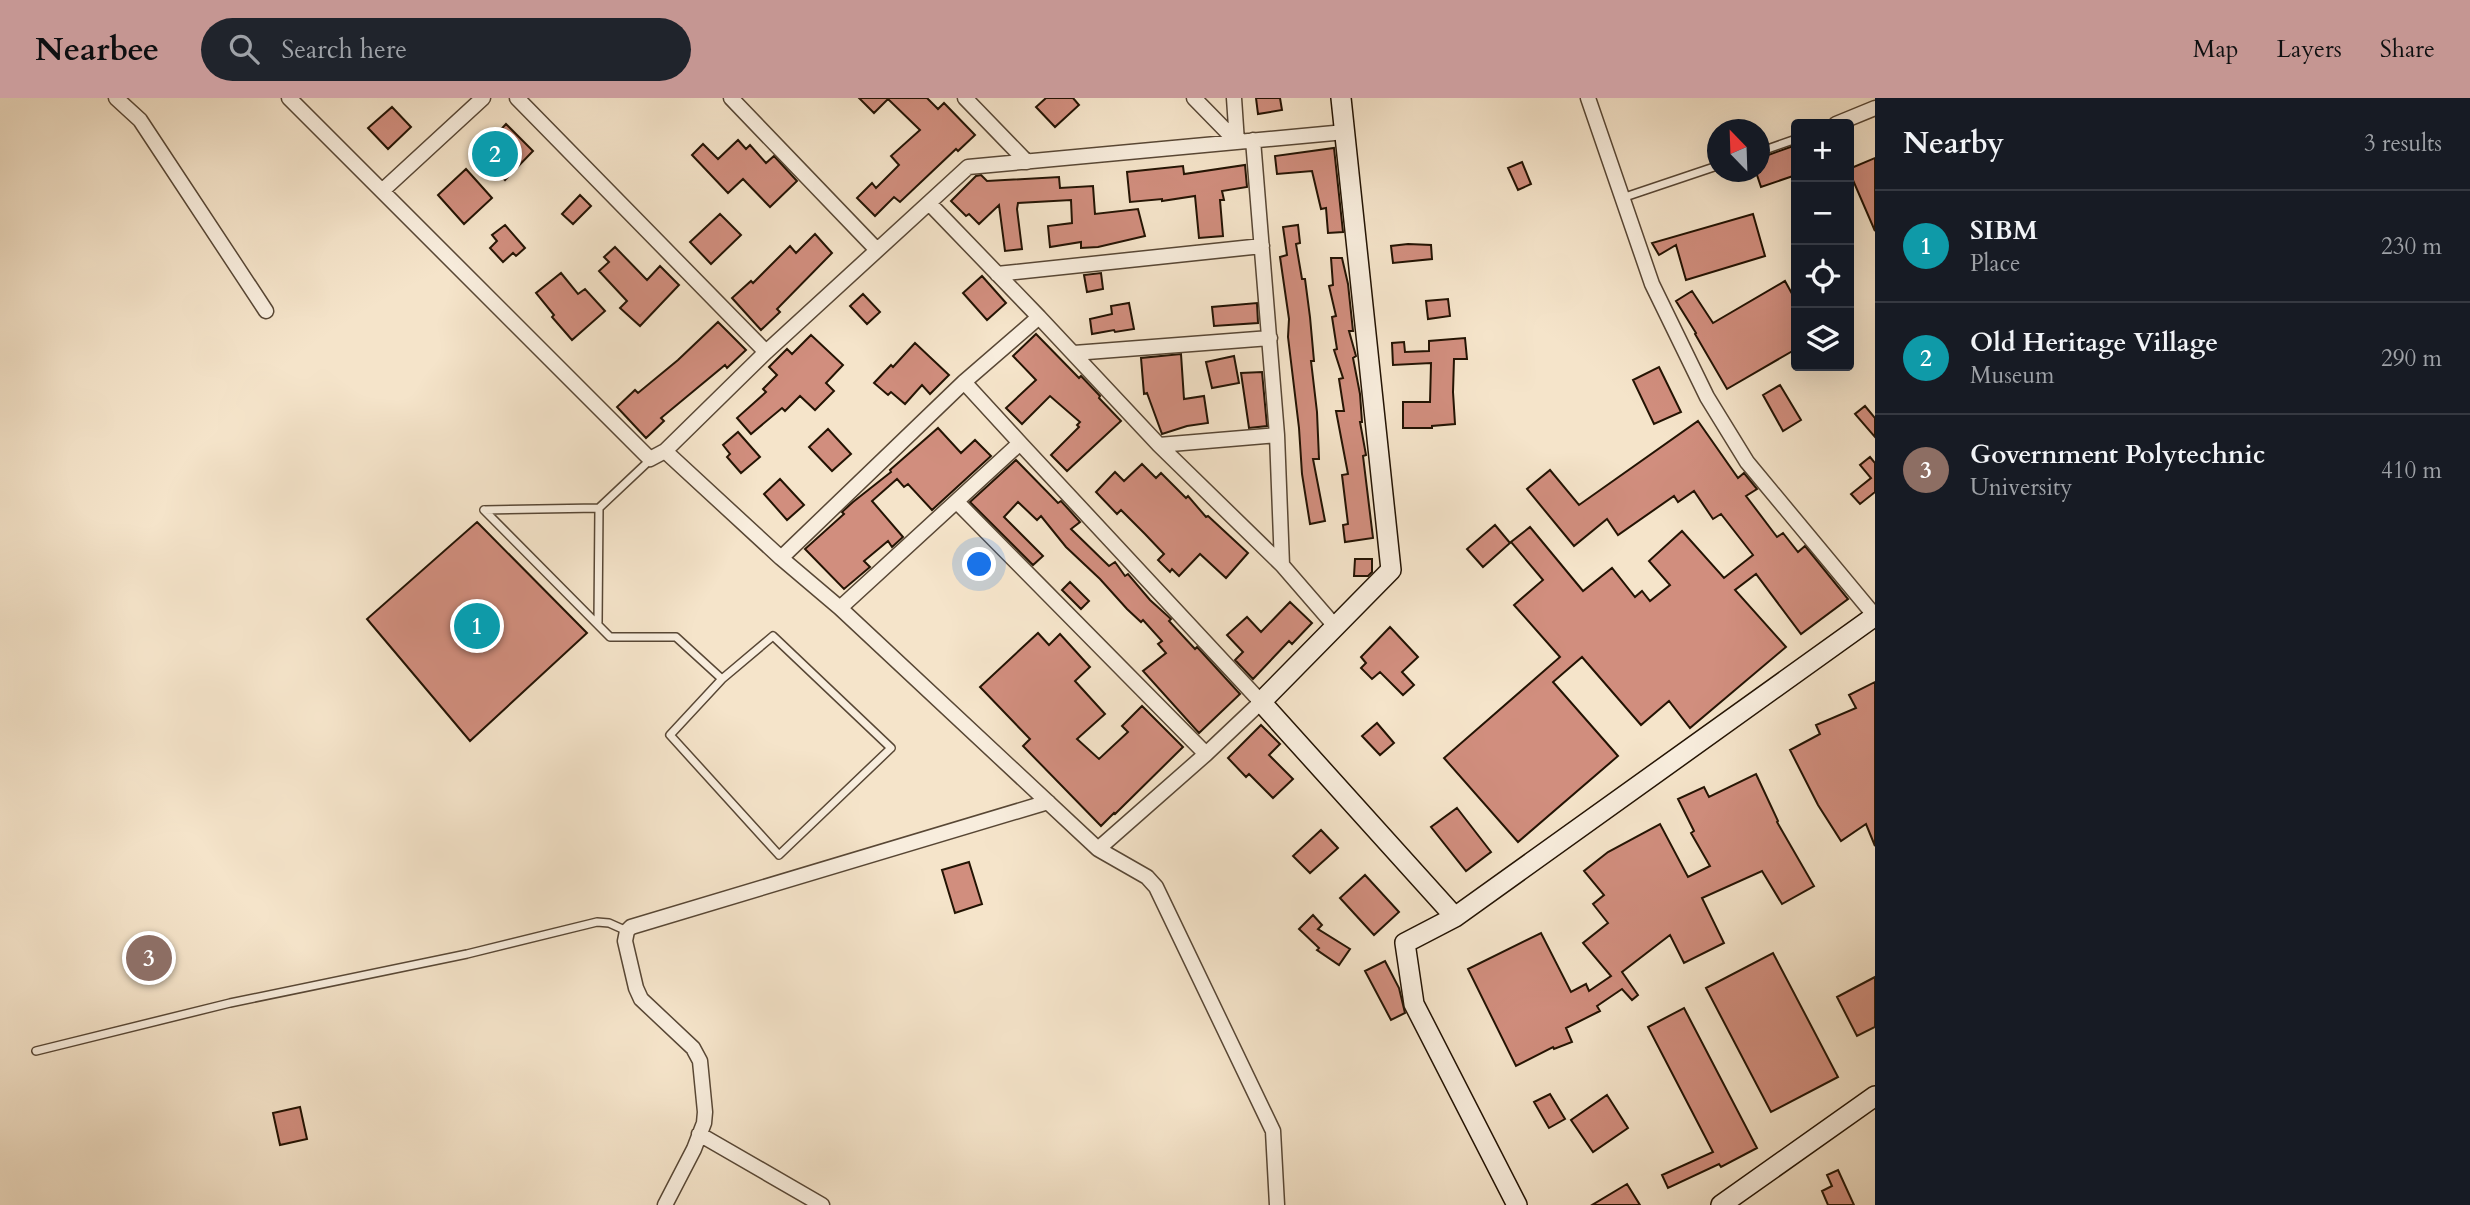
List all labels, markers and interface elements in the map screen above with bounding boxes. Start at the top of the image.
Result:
search box [201,18,691,81]
text: Nearbee [35,27,159,72]
icon: search [225,30,263,68]
text: Search here [281,32,407,67]
text: Map [2193,33,2239,66]
text: Layers [2277,33,2342,66]
text: Share [2380,33,2435,66]
north arrow [1707,119,1770,182]
map controls [1791,119,1854,371]
button: + [1791,119,1854,182]
text: Nearby [1903,123,2004,164]
pin: 2 [472,128,518,180]
text: 3 results [2364,128,2442,159]
button: − [1791,182,1854,245]
text: SIBM [1970,213,2038,248]
text: 1 [1920,231,1932,262]
text: 230 m [2381,231,2442,262]
button: locate [1791,245,1854,308]
text: Place [1970,248,2020,279]
button: layers [1791,308,1854,371]
text: Old Heritage Village [1970,325,2218,360]
text: 2 [1920,343,1932,374]
text: 290 m [2381,343,2442,374]
text: Museum [1970,360,2055,391]
text: Government Polytechnic [1970,437,2265,472]
text: 3 [1920,455,1932,486]
text: 410 m [2381,455,2442,486]
text: University [1970,472,2072,503]
your location [962,547,996,581]
pin: 1 [454,600,500,652]
pin: 3 [126,932,172,984]

